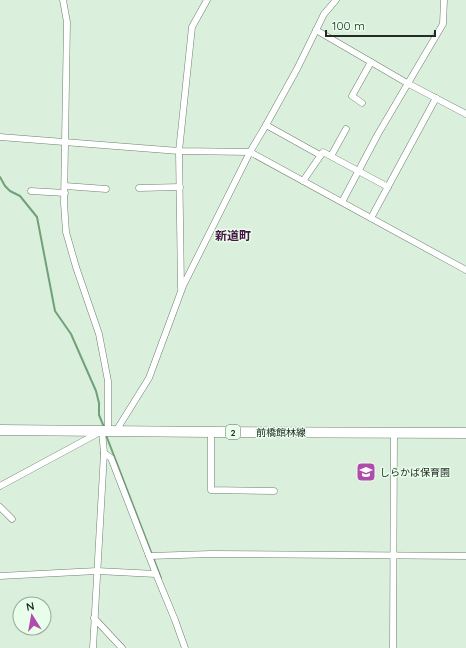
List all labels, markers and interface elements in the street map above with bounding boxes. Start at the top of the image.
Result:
scale bar [326,12,435,38]
text: 100 m [332,18,365,33]
district label: 新道町 [215,228,251,243]
road number: 2 [226,425,240,439]
street label: 前橋館林線 [256,426,306,439]
school or university icon: しらかば保育園 [355,461,377,483]
place label: しらかば保育園 [380,466,450,479]
north arrow [12,596,52,636]
text: N [25,599,35,614]

